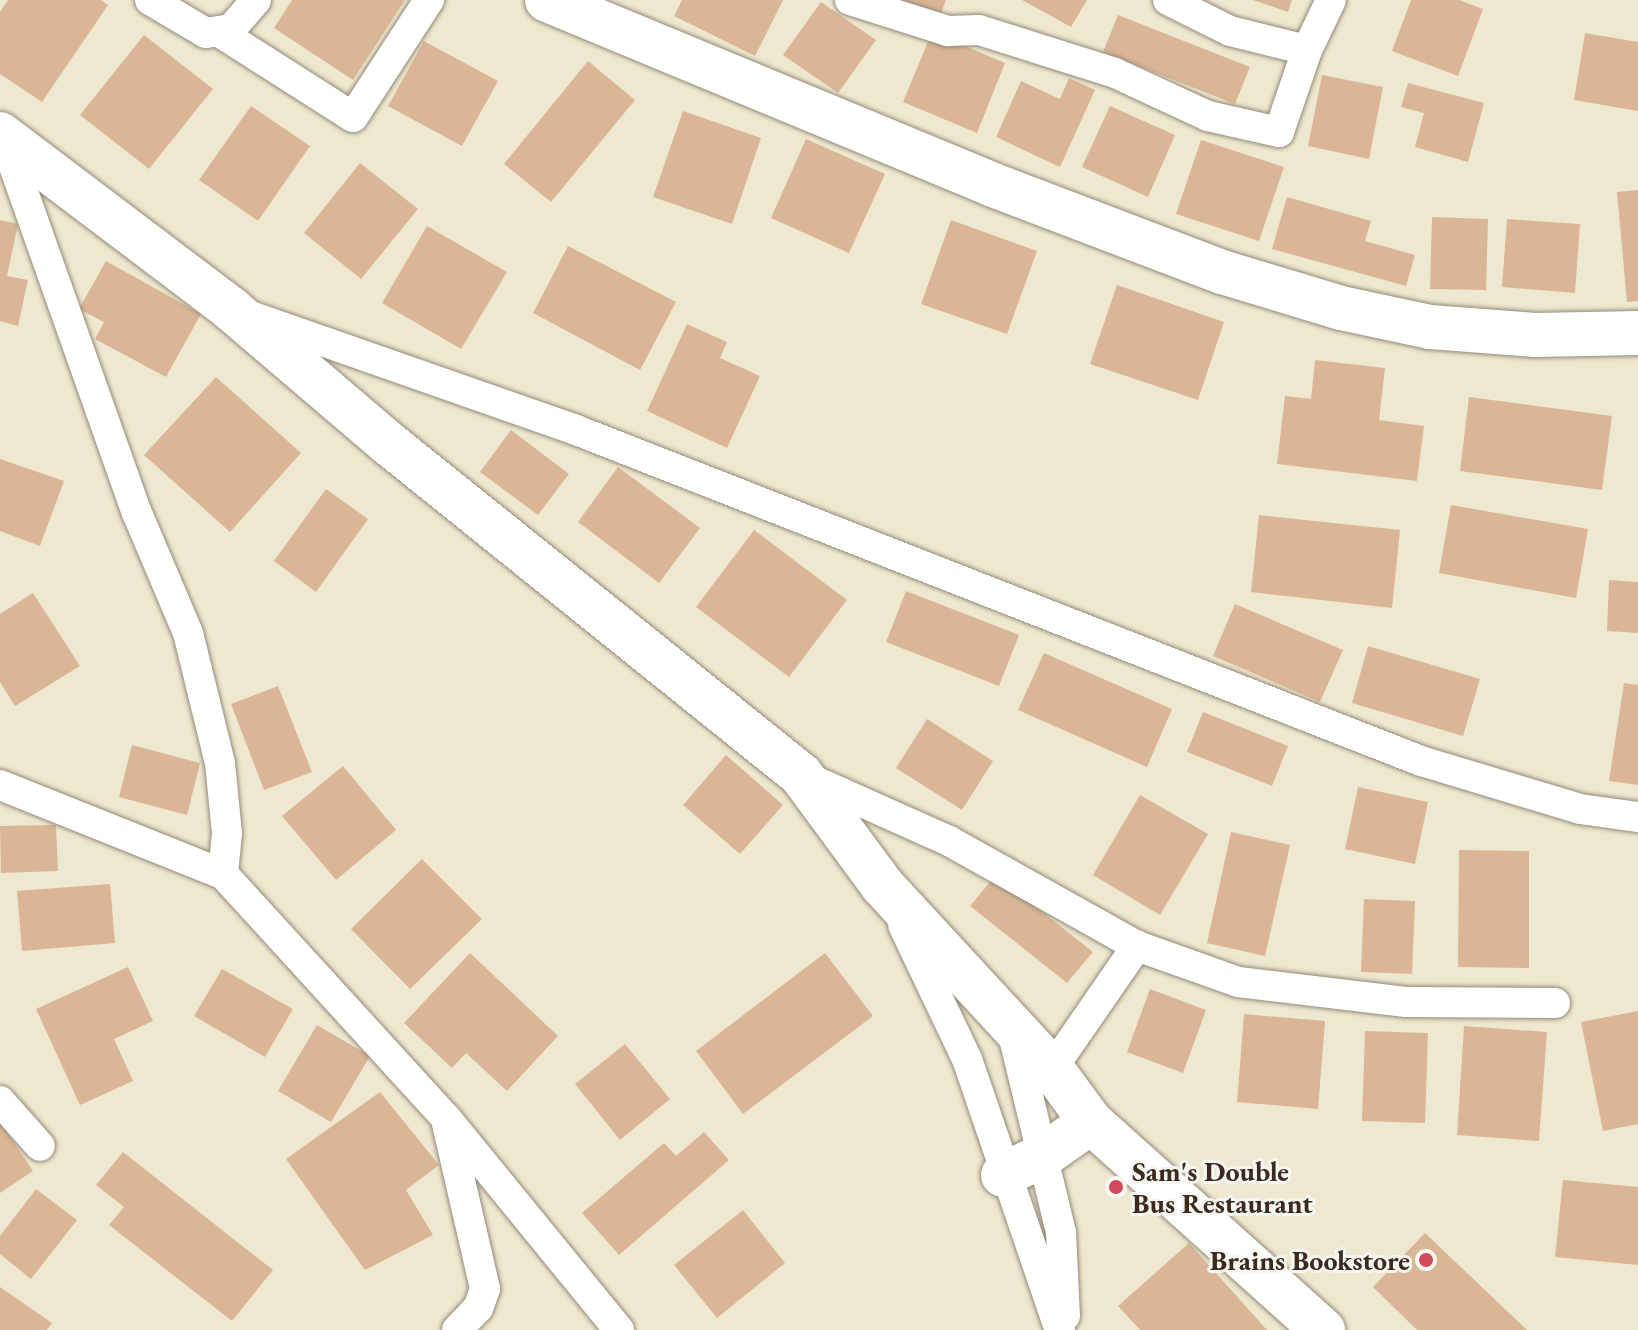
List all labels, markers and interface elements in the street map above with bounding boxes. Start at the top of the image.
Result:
place label: Sam's Double Bus Restaurant [1132,1154,1313,1220]
marker: Sam's Double Bus Restaurant [1107,1178,1125,1196]
place label: Brains Bookstore [1210,1243,1410,1277]
marker: Brains Bookstore [1417,1251,1435,1269]

